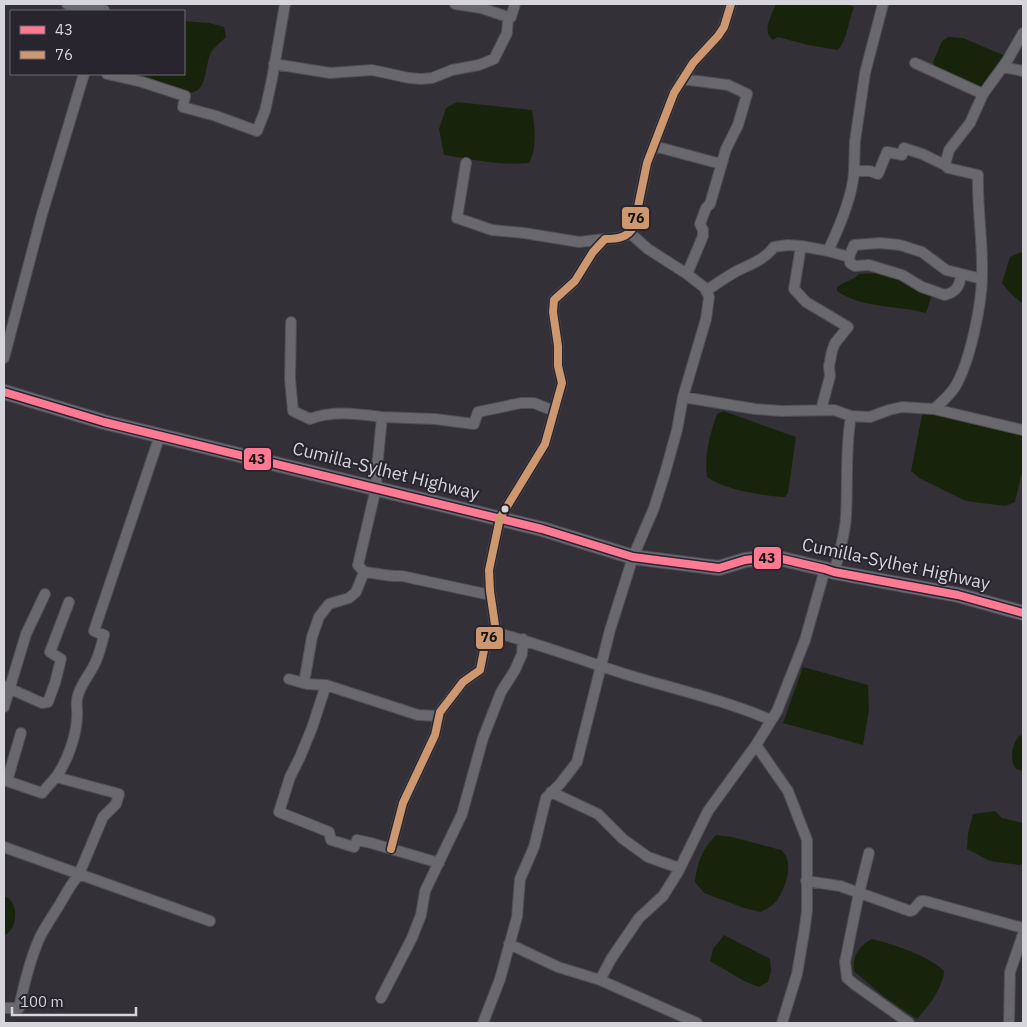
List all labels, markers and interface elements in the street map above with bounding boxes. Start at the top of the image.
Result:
legend [10,10,185,75]
text: 43 [55,20,73,39]
text: 76 [55,45,73,64]
line badge: 76 [621,206,650,230]
text: 76 [628,209,644,227]
street label: Cumilla-Sylhet Highway [290,436,482,505]
line badge: 43 [243,447,272,471]
text: 43 [249,450,265,468]
unlabelled marker [500,504,510,514]
street label: Cumilla-Sylhet Highway [800,532,992,595]
line badge: 43 [753,546,782,570]
text: 43 [759,549,775,567]
line badge: 76 [475,626,504,650]
text: 76 [481,628,497,646]
scale bar [12,984,136,1016]
text: 100 m [20,992,64,1011]

